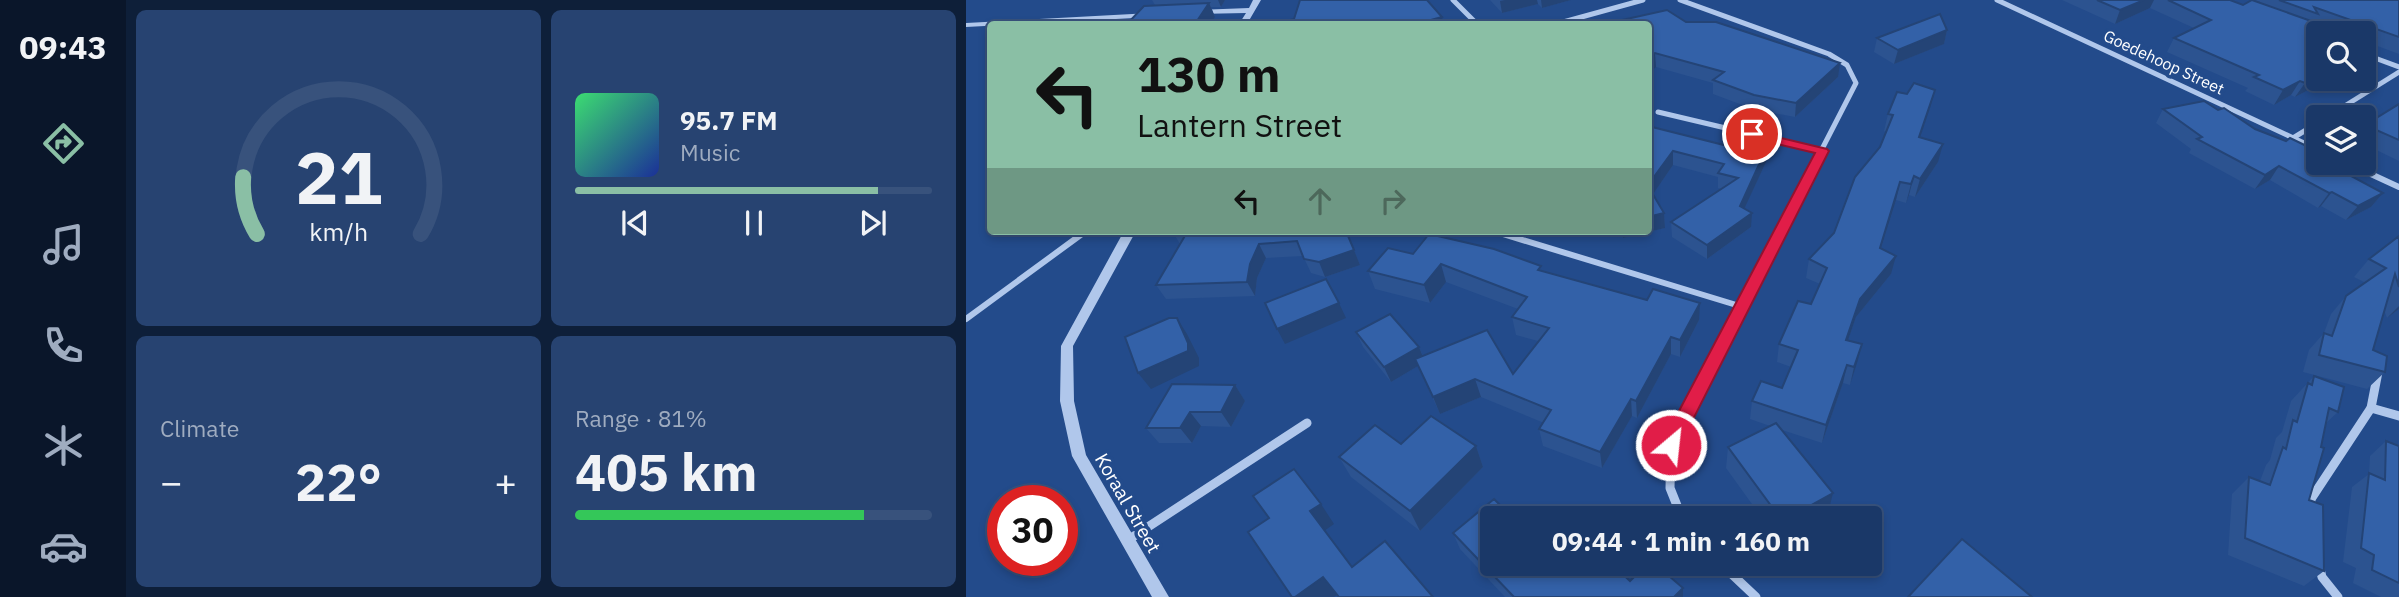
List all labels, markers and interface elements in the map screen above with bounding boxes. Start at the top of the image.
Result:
map controls [2306,21,2376,175]
button: search [2306,21,2376,91]
street label: Goedehoop Street [2100,25,2228,99]
text: 09:43 [19,26,107,68]
text: 130 m [1137,42,1281,105]
icon: left [1022,49,1113,140]
text: 95.7 FM [680,103,778,137]
text: Lantern Street [1137,104,1342,146]
pin [1722,104,1782,164]
button: layers [2306,105,2376,175]
icon: arrive [1733,115,1771,153]
icon: directions [39,119,88,168]
text: 21 [295,129,382,224]
text: Music [680,137,740,167]
icon: left [1228,182,1266,220]
icon: ahead [1301,182,1339,220]
icon: right [1374,182,1412,220]
icon: previous [616,204,654,242]
icon: pause [735,204,773,242]
icon: next [854,204,892,242]
text: km/h [309,215,368,248]
icon: music [39,220,88,269]
icon: phone [39,321,88,370]
text: Range · 81% [575,403,707,433]
position arrow [1634,408,1708,482]
text: Climate [160,413,239,443]
icon: climate [39,421,88,470]
text: 405 km [575,438,757,505]
text: 22° [295,448,382,515]
street label: Koraal Street [1090,449,1166,557]
text: − [160,457,183,506]
text: + [494,457,517,506]
speed limit sign: 30 [987,485,1078,576]
icon: car [39,522,88,571]
text: 09:44 · 1 min · 160 m [1552,524,1810,558]

